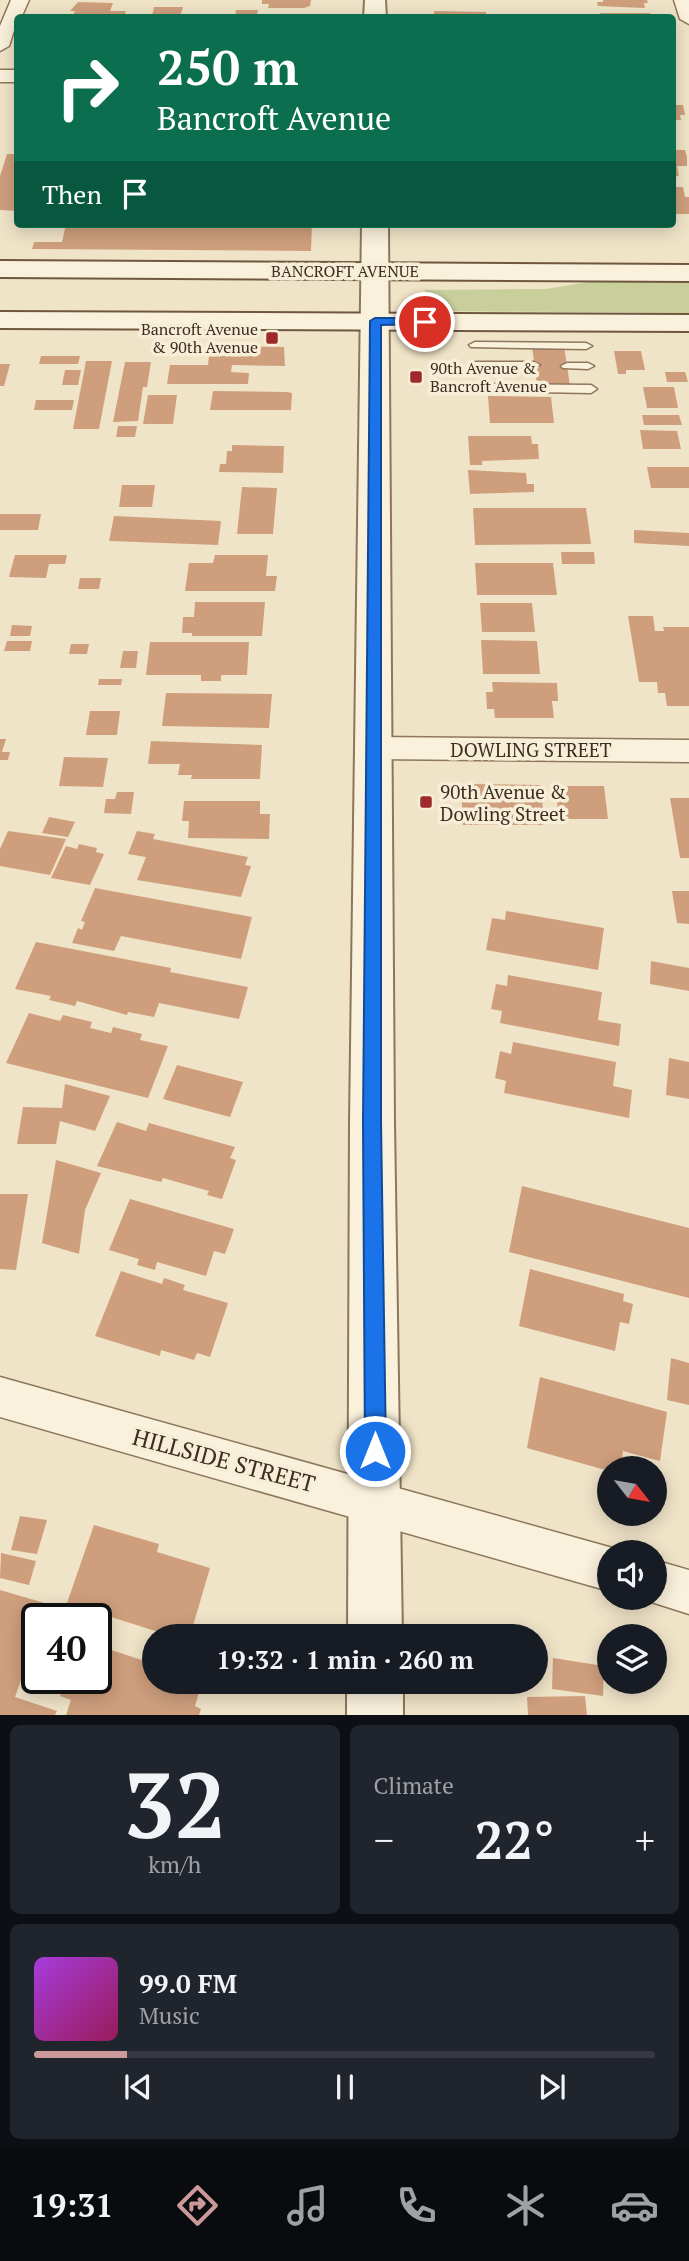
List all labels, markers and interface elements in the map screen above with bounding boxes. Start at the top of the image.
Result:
text: 250 m [157,34,299,99]
icon: right [42,42,133,133]
text: Bancroft Avenue [157,97,391,139]
icon: arrive [116,175,154,213]
text: Then [42,177,102,211]
street label: BANCROFT AVENUE [271,260,419,282]
pin [395,292,455,352]
icon: arrive [406,303,444,341]
place label: Bancroft Avenue & 90th Avenue [141,318,258,358]
marker: Bancroft Avenue & 90th Avenue [264,330,280,346]
place label: 90th Avenue & Bancroft Avenue [430,357,547,397]
marker: 90th Avenue & Bancroft Avenue [408,369,424,385]
street label: DOWLING STREET [450,737,612,762]
place label: 90th Avenue & Dowling Street [440,779,566,826]
marker: 90th Avenue & Dowling Street [418,794,434,810]
position arrow [338,1414,412,1488]
street label: HILLSIDE STREET [129,1421,319,1499]
north arrow [597,1456,667,1526]
map controls [597,1456,667,1694]
button: sound [597,1540,667,1610]
speed limit sign: 40 [21,1603,112,1694]
button: layers [597,1624,667,1694]
text: 19:32 · 1 min · 260 m [216,1642,474,1676]
text: 32 [123,1743,226,1864]
text: Climate [374,1770,454,1801]
text: 22° [474,1805,554,1874]
text: − [374,1815,394,1865]
text: + [635,1815,655,1865]
text: km/h [148,1849,201,1880]
text: 99.0 FM [139,1966,237,2000]
text: Music [139,2000,200,2031]
icon: previous [119,2068,157,2106]
icon: pause [326,2068,364,2106]
icon: next [533,2068,571,2106]
icon: directions [173,2181,222,2230]
icon: music [283,2181,332,2230]
icon: phone [392,2181,441,2230]
icon: climate [501,2181,550,2230]
icon: car [610,2181,659,2230]
text: 19:31 [30,2184,113,2226]

